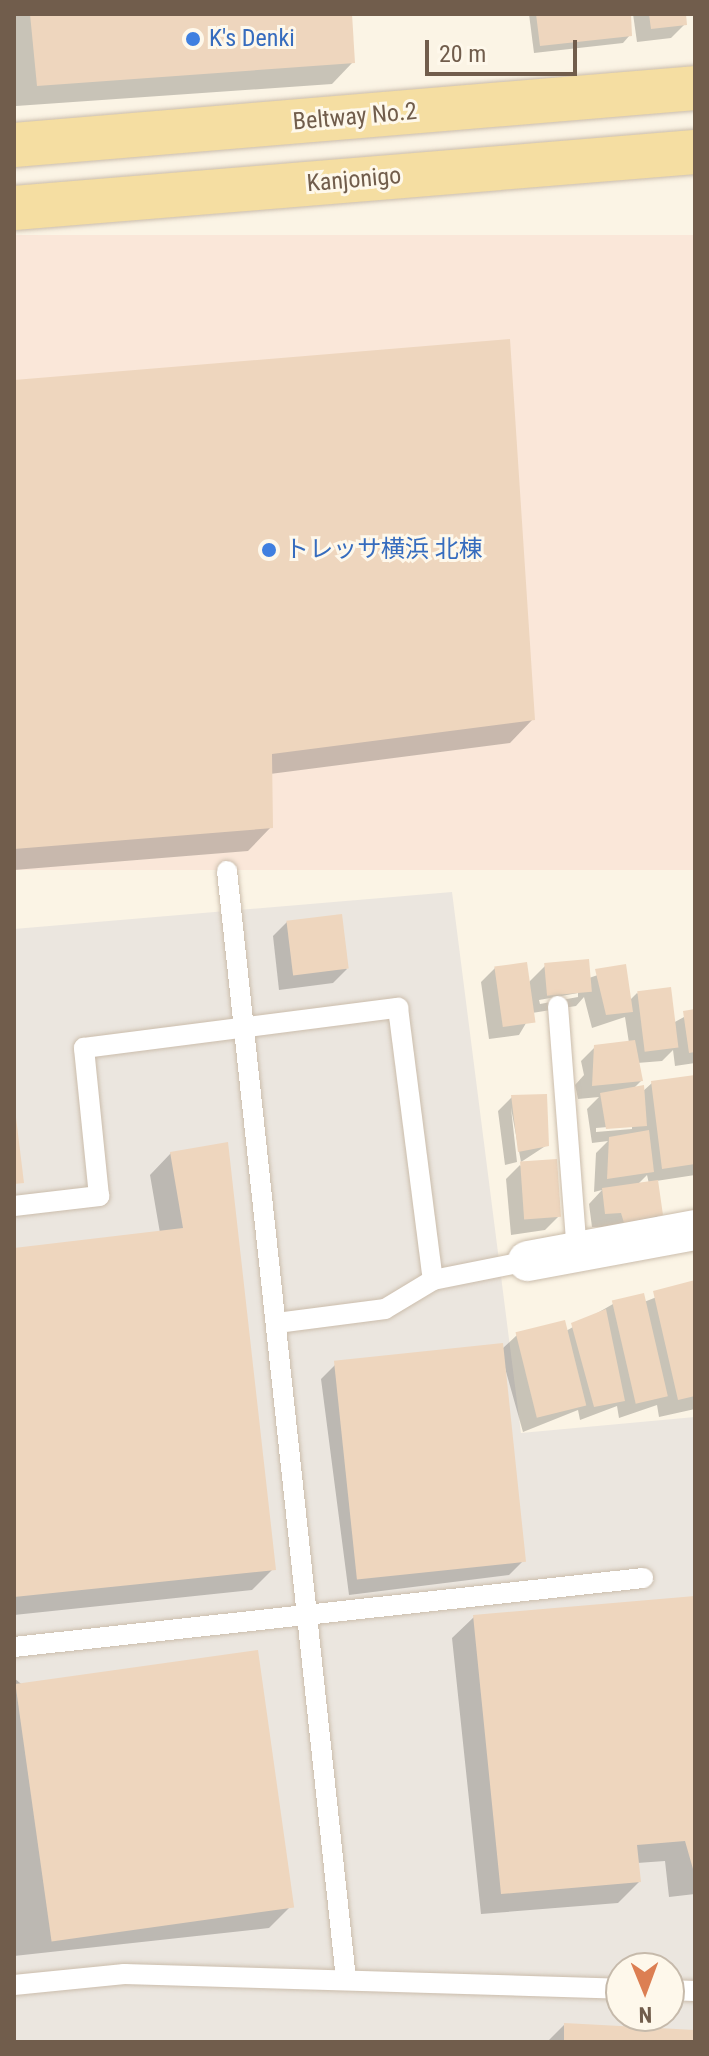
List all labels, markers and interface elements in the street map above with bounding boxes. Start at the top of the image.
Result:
scale bar [429,24,581,74]
place label: K's Denki [209,25,295,53]
marker: K's Denki [184,30,202,48]
text: 20 m [439,40,486,68]
street label: Beltway No.2 [292,97,418,137]
street label: Kanjonigo [306,162,402,198]
place label: トレッサ横浜 北棟 [285,536,483,564]
marker: トレッサ横浜 北棟 [260,541,278,559]
north arrow [605,1952,685,2032]
text: N [638,2002,652,2027]

